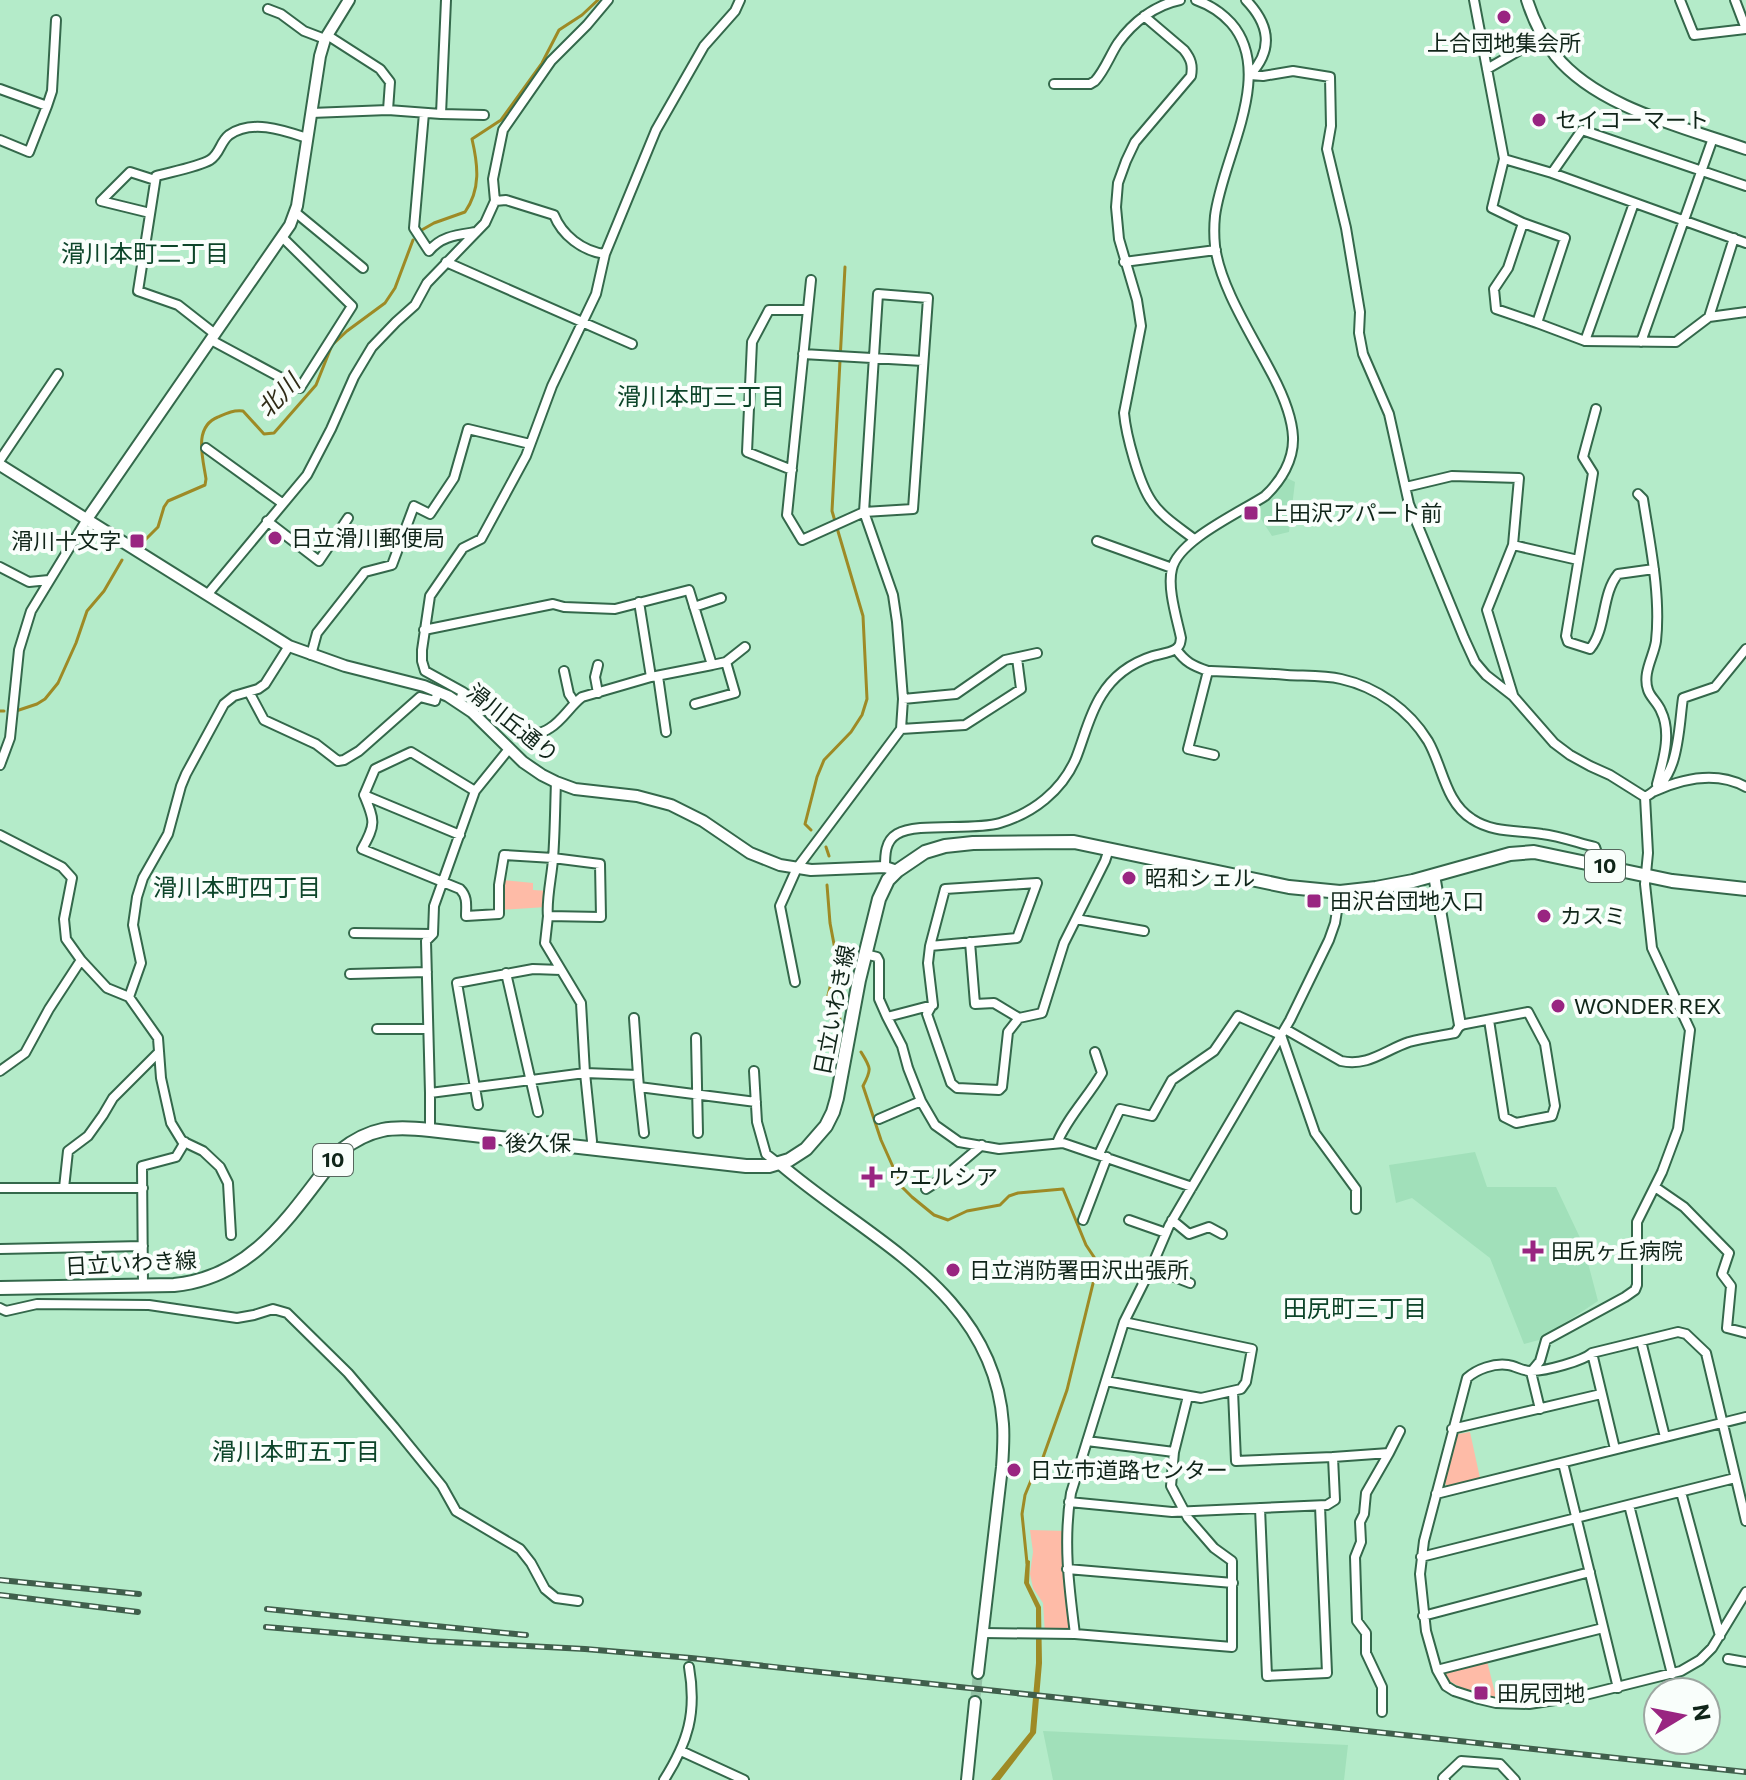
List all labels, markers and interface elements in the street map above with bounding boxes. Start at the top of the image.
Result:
marker: 上合団地集会所 [1495,8,1513,26]
place label: 上合団地集会所 [1427,29,1581,56]
place label: セイコーマート [1555,106,1709,133]
marker: セイコーマート [1530,111,1548,129]
district label: 滑川本町二丁目 [61,238,229,267]
water label: 北川 [251,365,307,422]
district label: 滑川本町三丁目 [617,381,785,410]
place label: 上田沢アパート前 [1267,499,1443,526]
marker: 上田沢アパート前 [1242,504,1260,522]
place label: 日立滑川郵便局 [291,524,445,551]
place label: 滑川十文字 [11,527,121,554]
marker: 日立滑川郵便局 [266,529,284,547]
marker: 滑川十文字 [128,532,146,550]
street label: 滑川丘通り [462,678,565,768]
road number: 10 [1585,850,1625,882]
place label: 昭和シェル [1145,864,1255,891]
marker: 昭和シェル [1120,869,1138,887]
district label: 滑川本町四丁目 [153,872,321,901]
place label: 田沢台団地入口 [1330,887,1484,914]
marker: 田沢台団地入口 [1305,892,1323,910]
place label: カスミ [1560,902,1626,929]
marker: カスミ [1535,907,1553,925]
street label: 日立いわき線 [808,943,859,1077]
place label: WONDER REX [1574,992,1722,1019]
marker: WONDER REX [1549,997,1567,1015]
place label: 後久保 [505,1129,571,1156]
marker: 後久保 [480,1134,498,1152]
road number: 10 [313,1144,353,1176]
place label: ウエルシア [888,1163,998,1190]
marker: ウエルシア [863,1168,881,1186]
place label: 田尻ヶ丘病院 [1551,1237,1683,1264]
marker: 田尻ヶ丘病院 [1522,1240,1544,1262]
street label: 日立いわき線 [64,1246,198,1279]
place label: 日立消防署田沢出張所 [969,1256,1189,1283]
marker: 日立消防署田沢出張所 [944,1261,962,1279]
district label: 田尻町三丁目 [1283,1293,1427,1322]
district label: 滑川本町五丁目 [212,1436,380,1465]
place label: 日立市道路センター [1030,1456,1228,1483]
marker: 日立市道路センター [1005,1461,1023,1479]
north arrow [1642,1676,1722,1756]
place label: 田尻団地 [1497,1679,1585,1706]
marker: 田尻団地 [1472,1684,1490,1702]
text: N [1687,1702,1717,1723]

